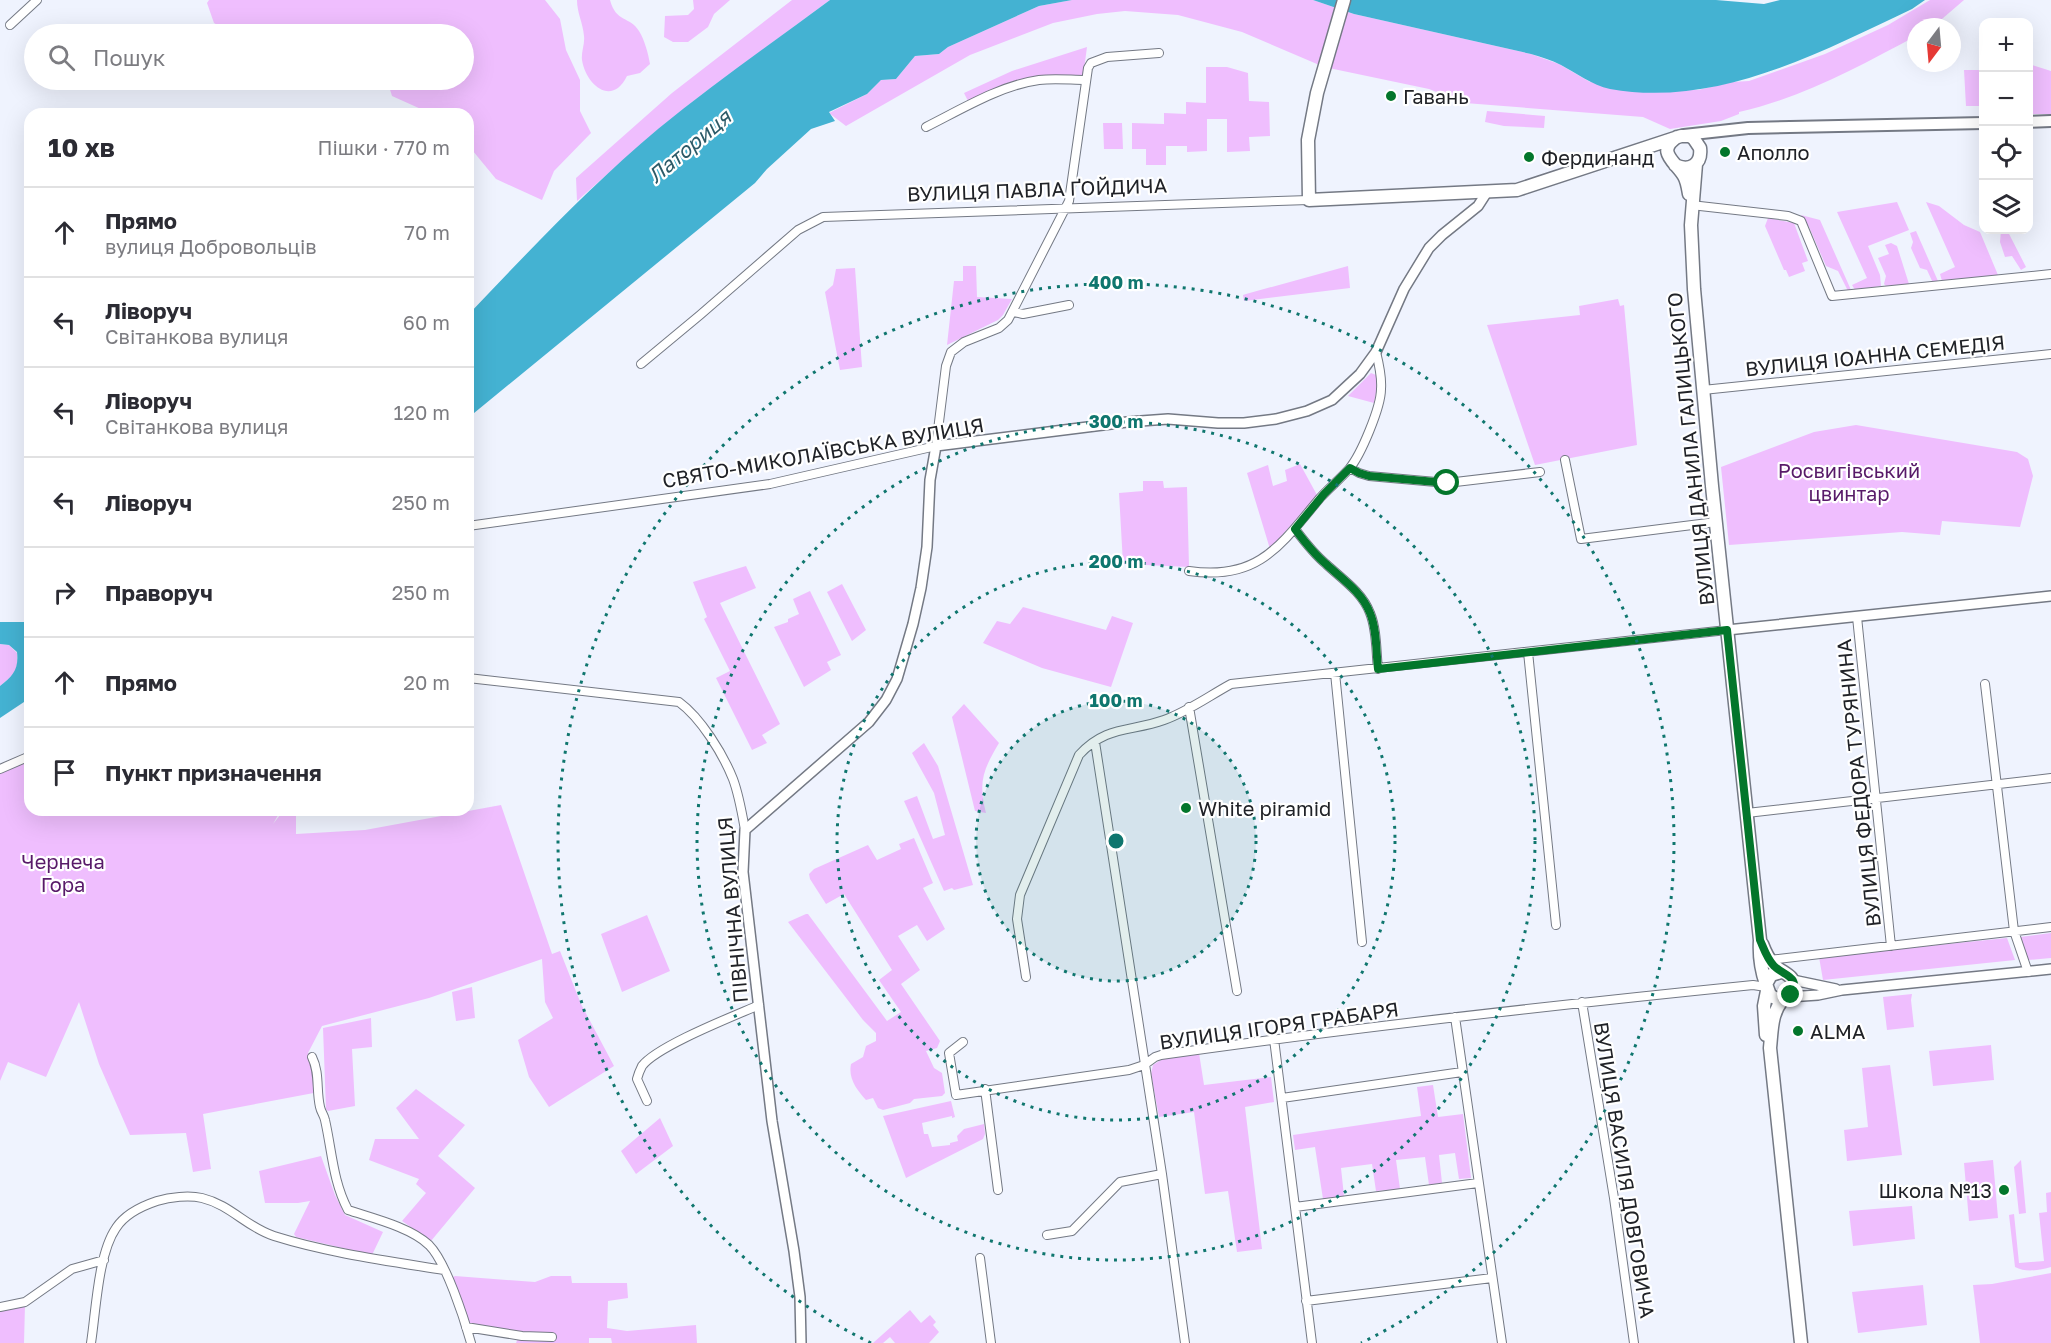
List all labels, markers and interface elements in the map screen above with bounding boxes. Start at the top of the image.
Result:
north arrow [1907,18,1961,72]
map controls [1979,18,2033,234]
button: + [1979,18,2033,72]
search box [24,24,474,90]
icon: search [45,41,78,74]
text: Пошук [93,44,166,71]
button: − [1979,72,2033,126]
place label: Гавань [1403,84,1469,108]
marker: Гавань [1384,89,1398,103]
water label: Латориця [642,103,737,188]
button: locate [1979,126,2033,180]
text: 10 хв [48,132,115,163]
text: Пішки · 770 m [317,135,450,159]
place label: Аполло [1737,140,1810,164]
place label: Фердинанд [1541,145,1654,169]
marker: Аполло [1718,145,1732,159]
marker: Фердинанд [1522,150,1536,164]
street label: ВУЛИЦЯ ПАВЛА ҐОЙДИЧА [906,172,1168,206]
button: layers [1979,180,2033,234]
text: Прямо [105,207,177,234]
icon: ahead [48,216,81,249]
text: 70 m [404,220,450,244]
text: вулиця Добровольців [105,234,317,258]
text: 400 m [1089,271,1143,293]
street label: ВУЛИЦЯ ДАНИЛА ГАЛИЦЬКОГО [1662,291,1718,607]
text: Ліворуч [105,297,192,324]
icon: left [48,306,81,339]
text: 60 m [403,310,450,334]
text: Світанкова вулиця [105,324,288,348]
street label: ВУЛИЦЯ ІОАННА СЕМЕДІЯ [1744,329,2006,381]
text: Ліворуч [105,387,192,414]
icon: left [48,396,81,429]
text: 120 m [394,400,450,424]
text: 300 m [1089,410,1143,432]
street label: СВЯТО-МИКОЛАЇВСЬКА ВУЛИЦЯ [660,412,986,492]
text: Світанкова вулиця [105,414,288,438]
park label: Росвигівський цвинтар [1778,458,1920,505]
route start [1433,469,1459,495]
icon: left [48,486,81,519]
text: Ліворуч [105,489,192,516]
text: 250 m [392,490,450,514]
text: 200 m [1089,550,1143,572]
icon: right [48,576,81,609]
text: Праворуч [105,579,213,606]
text: 250 m [392,580,450,604]
street label: ВУЛИЦЯ ФЕДОРА ТУРЯНИНА [1831,638,1885,928]
icon: ahead [48,666,81,699]
text: Прямо [105,669,177,696]
text: 20 m [403,670,450,694]
text: 100 m [1090,689,1142,711]
icon: arrive [48,756,81,789]
text: Пункт призначення [105,759,322,786]
place label: White piramid [1198,796,1331,820]
marker: White piramid [1179,801,1193,815]
street label: ПІВНІЧНА ВУЛИЦЯ [712,816,752,1004]
centre of rings [1106,831,1126,851]
park label: Чернеча Гора [21,849,105,896]
route end [1777,981,1803,1007]
street label: ВУЛИЦЯ ІГОРЯ ГРАБАРЯ [1158,996,1400,1054]
place label: ALMA [1810,1019,1865,1043]
street label: ВУЛИЦЯ ВАСИЛЯ ДОВГОВИЧА [1590,1020,1660,1320]
marker: ALMA [1791,1024,1805,1038]
place label: Школа №13 [1878,1178,1992,1202]
marker: Школа №13 [1997,1183,2011,1197]

